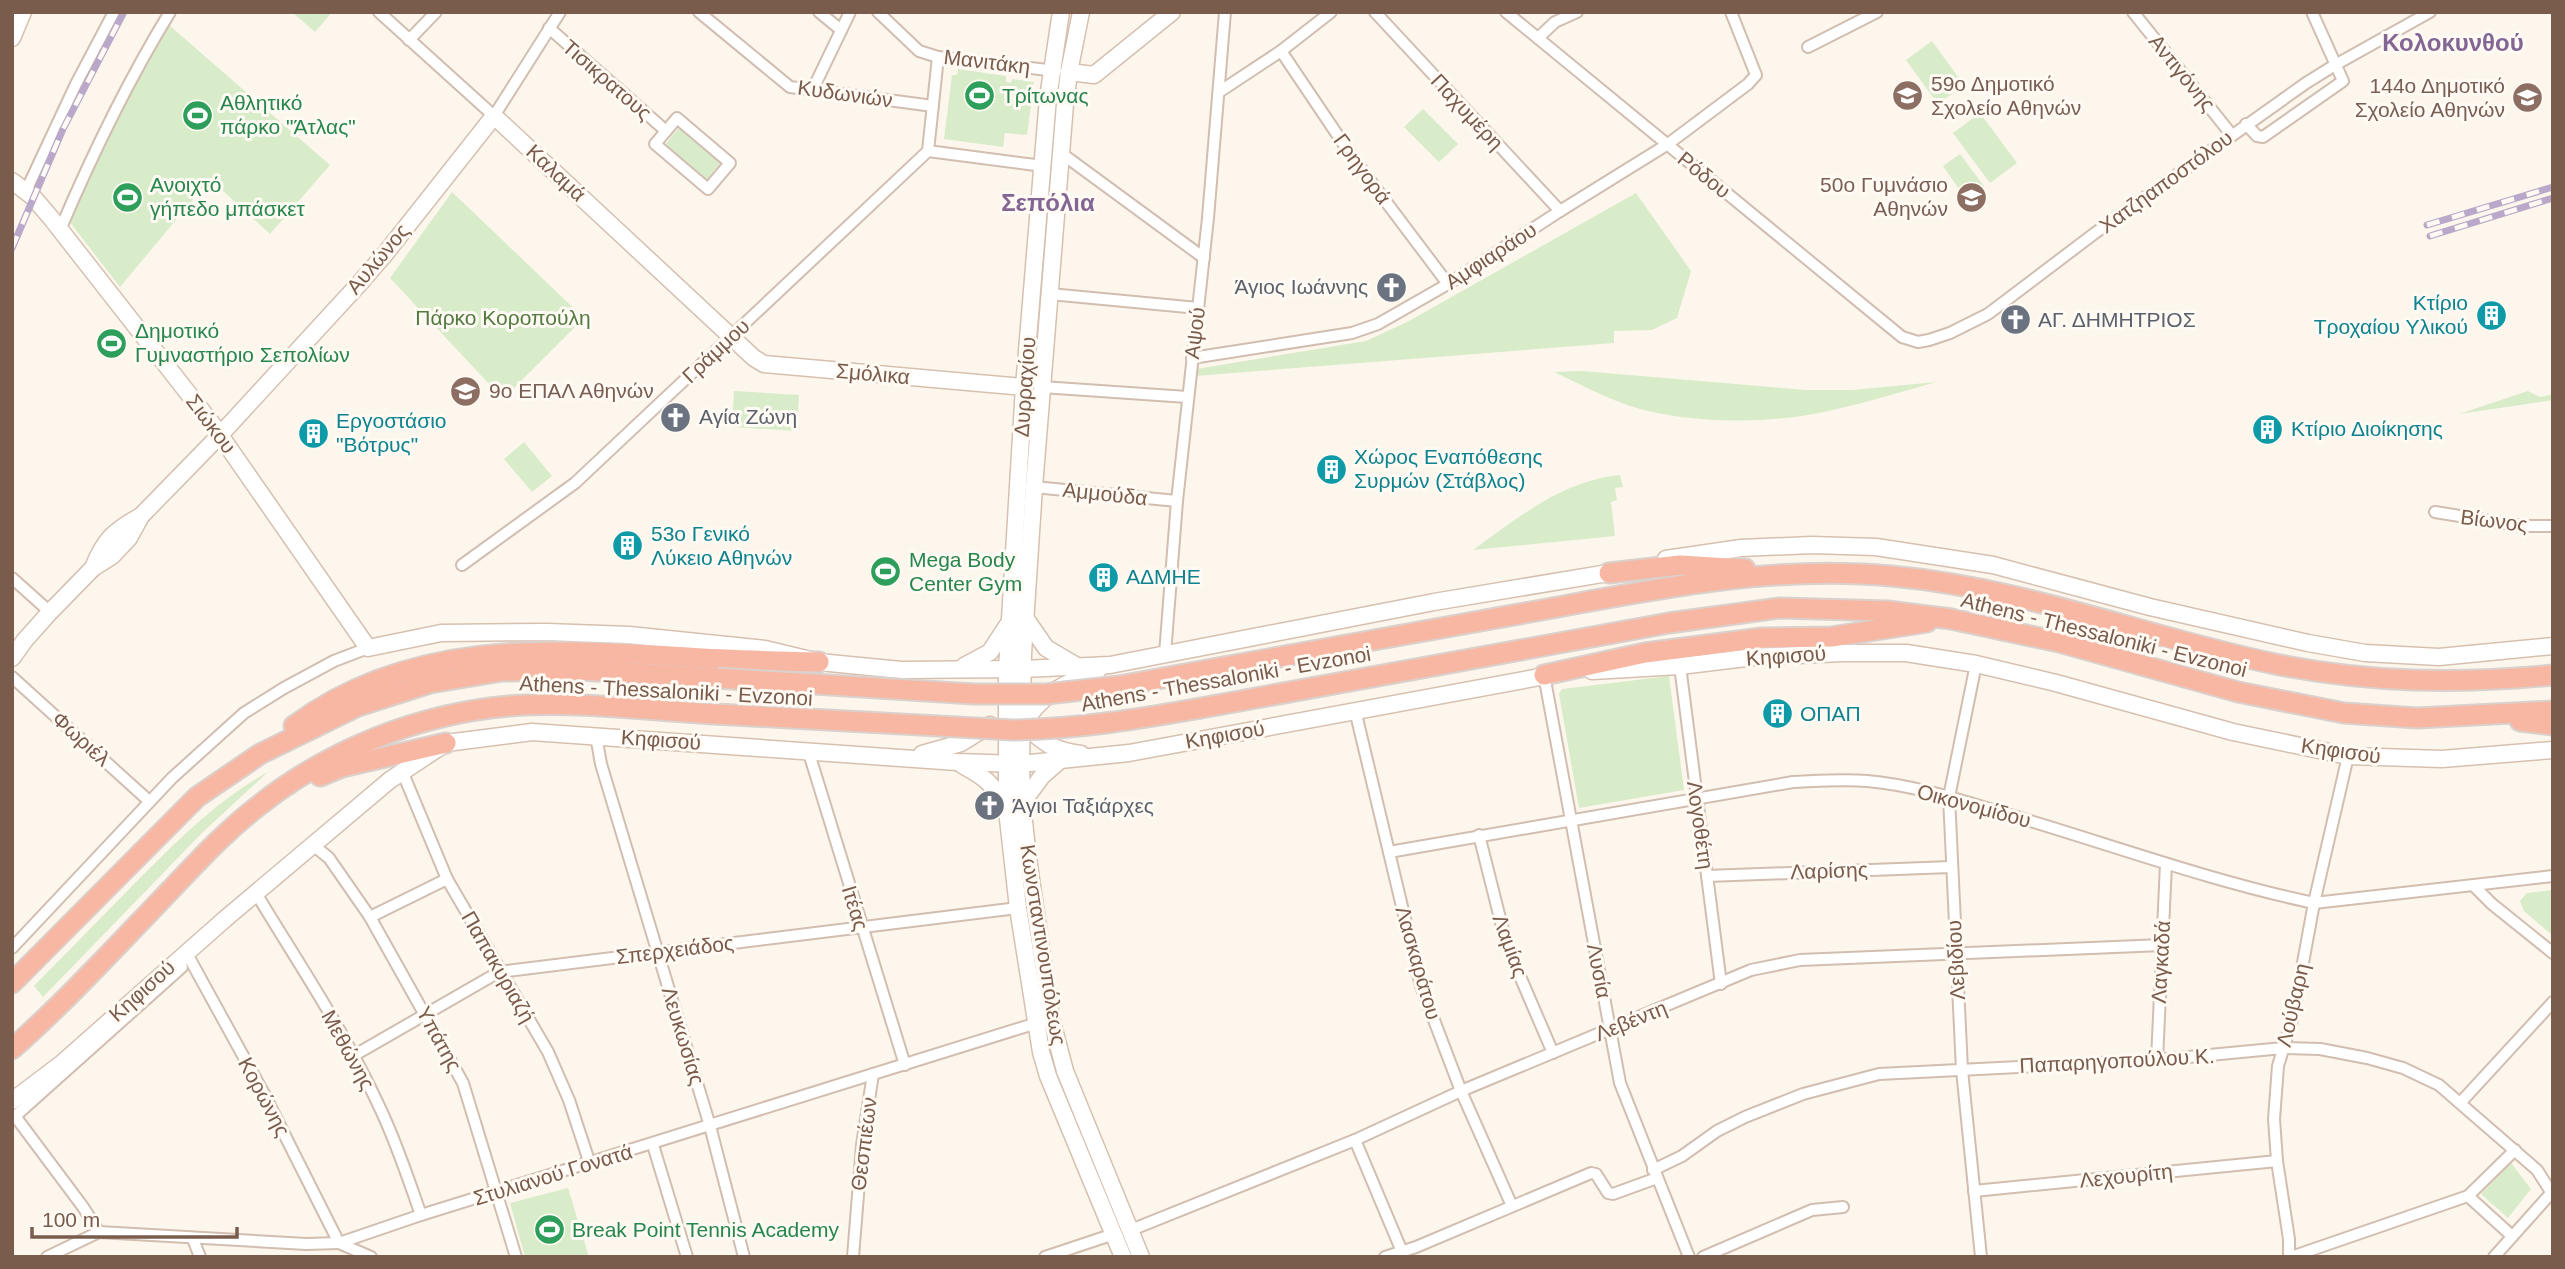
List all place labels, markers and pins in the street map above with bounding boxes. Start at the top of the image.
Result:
place label: 59ο Δημοτικό Σχολείο Αθηνών [1931,72,2081,119]
place label: 144ο Δημοτικό Σχολείο Αθηνών [2355,74,2505,121]
sports icon: Τρίτωνας [962,79,996,113]
school or university icon: 59ο Δημοτικό Σχολείο Αθηνών [1891,79,1925,113]
school or university icon: 144ο Δημοτικό Σχολείο Αθηνών [2511,81,2545,115]
place label: Τρίτωνας [1002,84,1089,107]
place label: Αθλητικό πάρκο "Άτλας" [220,91,356,138]
sports icon: Αθλητικό πάρκο "Άτλας" [180,98,214,132]
place label: Ανοιχτό γήπεδο μπάσκετ [150,173,305,220]
place label: 50ο Γυμνάσιο Αθηνών [1820,173,1948,220]
sports icon: Ανοιχτό γήπεδο μπάσκετ [110,180,144,214]
school or university icon: 50ο Γυμνάσιο Αθηνών [1954,180,1988,214]
church icon: Άγιος Ιωάννης [1374,270,1408,304]
place label: Άγιος Ιωάννης [1234,275,1368,298]
place label: Κτίριο Τροχαίου Υλικού [2314,291,2468,338]
building icon: Κτίριο Τροχαίου Υλικού [2474,298,2508,332]
church icon: ΑΓ. ΔΗΜΗΤΡΙΟΣ [1998,303,2032,337]
place label: ΑΓ. ΔΗΜΗΤΡΙΟΣ [2038,308,2196,331]
place label: Δημοτικό Γυμναστήριο Σεπολίων [135,319,350,366]
sports icon: Δημοτικό Γυμναστήριο Σεπολίων [95,326,129,360]
school or university icon: 9ο ΕΠΑΛ Αθηνών [449,374,483,408]
place label: 9ο ΕΠΑΛ Αθηνών [489,379,654,402]
church icon: Αγία Ζώνη [659,400,693,434]
place label: Αγία Ζώνη [699,405,797,428]
place label: Εργοστάσιο "Βότρυς" [336,409,447,456]
building icon: Κτίριο Διοίκησης [2251,412,2285,446]
building icon: Εργοστάσιο "Βότρυς" [296,416,330,450]
place label: Κτίριο Διοίκησης [2291,417,2443,440]
place label: Χώρος Εναπόθεσης Συρμών (Στάβλος) [1354,445,1543,492]
building icon: Χώρος Εναπόθεσης Συρμών (Στάβλος) [1314,452,1348,486]
place label: 53ο Γενικό Λύκειο Αθηνών [651,522,792,569]
building icon: 53ο Γενικό Λύκειο Αθηνών [611,529,645,563]
place label: Mega Body Center Gym [909,548,1022,595]
sports icon: Mega Body Center Gym [869,555,903,589]
building icon: ΑΔΜΗΕ [1086,560,1120,594]
place label: ΑΔΜΗΕ [1126,565,1201,588]
building icon: ΟΠΑΠ [1760,697,1794,731]
place label: ΟΠΑΠ [1800,702,1861,725]
church icon: Άγιοι Ταξιάρχες [972,789,1006,823]
place label: Άγιοι Ταξιάρχες [1012,794,1154,817]
sports icon: Break Point Tennis Academy [532,1213,566,1247]
place label: Break Point Tennis Academy [572,1218,839,1241]

